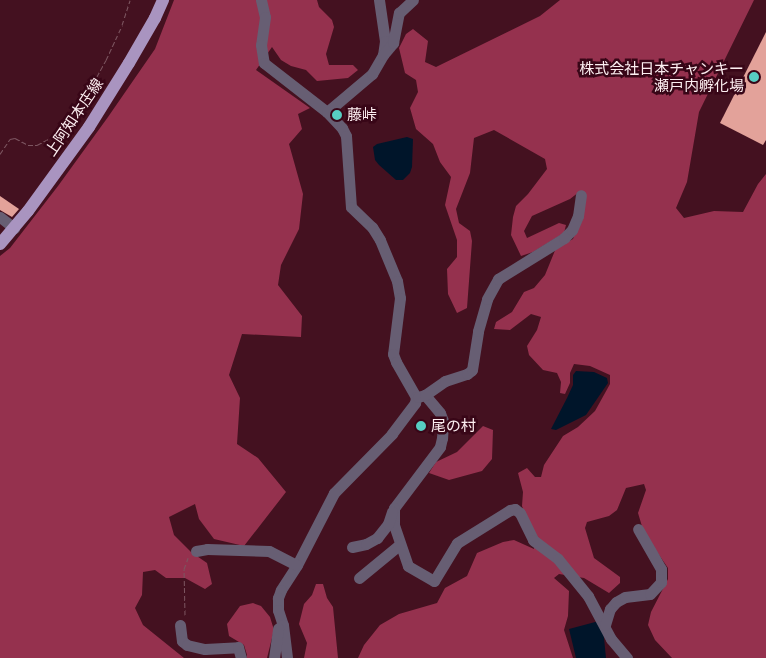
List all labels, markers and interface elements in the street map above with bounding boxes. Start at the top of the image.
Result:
place label: 株式会社日本チャンキー 瀬戸内孵化場 [579,59,744,94]
marker: 株式会社日本チャンキー 瀬戸内孵化場 [748,71,760,83]
street label: 上阿知本庄線 [41,75,107,159]
place label: 藤峠 [347,106,377,124]
marker: 藤峠 [331,109,343,121]
place label: 尾の村 [431,417,476,435]
marker: 尾の村 [415,420,427,432]

